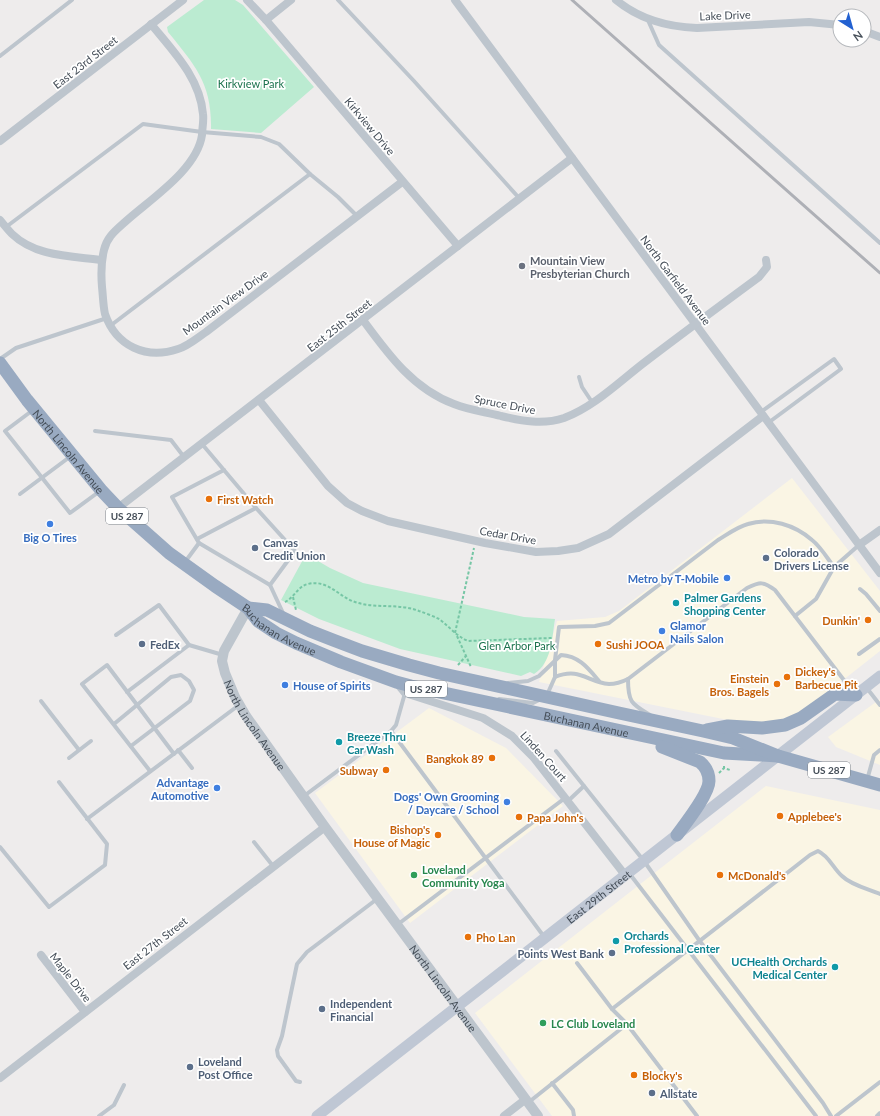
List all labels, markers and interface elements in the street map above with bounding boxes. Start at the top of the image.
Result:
street label: Lake Drive [699,8,751,22]
north arrow [832,8,872,48]
text: N [851,29,866,44]
street label: East 23rd Street [50,33,120,91]
park label: Kirkview Park [218,77,285,90]
street label: Kirkview Drive [342,95,398,158]
street label: North Garfield Avenue [638,233,714,327]
place label: Mountain View Presbyterian Church [530,254,630,280]
marker: Mountain View Presbyterian Church [517,261,527,271]
street label: Mountain View Drive [180,267,270,337]
street label: East 25th Street [304,296,374,354]
street label: Spruce Drive [473,392,537,416]
street label: North Lincoln Avenue [31,406,107,496]
place label: First Watch [217,493,274,506]
marker: First Watch [204,494,214,504]
road number: US 287 [106,508,148,524]
marker: Big O Tires [45,519,55,529]
street label: Cedar Drive [479,524,538,546]
place label: Big O Tires [23,531,77,544]
place label: Canvas Credit Union [263,536,325,562]
marker: Canvas Credit Union [250,543,260,553]
place label: Colorado Drivers License [774,546,849,572]
marker: Colorado Drivers License [761,553,771,563]
place label: Metro by T-Mobile [628,572,719,585]
marker: Metro by T-Mobile [722,573,732,583]
place label: Palmer Gardens Shopping Center [684,591,767,617]
marker: Palmer Gardens Shopping Center [671,598,681,608]
street label: Buchanan Avenue [240,600,319,657]
place label: Dunkin' [822,614,860,627]
marker: Dunkin' [863,615,873,625]
place label: Glamor Nails Salon [670,619,724,645]
marker: Glamor Nails Salon [657,626,667,636]
place label: FedEx [150,638,180,651]
place label: Sushi JOOA [606,638,665,651]
marker: FedEx [137,639,147,649]
park label: Glen Arbor Park [479,639,556,652]
marker: Sushi JOOA [593,639,603,649]
place label: Dickey's Barbecue Pit [795,665,859,691]
place label: Einstein Bros. Bagels [710,672,769,698]
marker: Dickey's Barbecue Pit [782,672,792,682]
street label: North Lincoln Avenue [222,678,289,773]
place label: House of Spirits [293,679,371,692]
marker: Einstein Bros. Bagels [772,679,782,689]
marker: House of Spirits [280,680,290,690]
road number: US 287 [405,681,447,697]
street label: Buchanan Avenue [543,708,630,739]
street label: Linden Court [518,728,570,784]
place label: Breeze Thru Car Wash [347,730,406,756]
marker: Breeze Thru Car Wash [334,737,344,747]
place label: Bangkok 89 [426,752,484,765]
marker: Bangkok 89 [487,753,497,763]
road number: US 287 [808,762,850,778]
place label: Subway [340,764,378,777]
marker: Subway [381,765,391,775]
place label: Advantage Automotive [150,776,209,802]
marker: Advantage Automotive [212,783,222,793]
place label: Dogs' Own Grooming / Daycare / School [394,790,499,816]
marker: Dogs' Own Grooming / Daycare / School [502,797,512,807]
place label: Applebee's [787,810,842,823]
place label: Papa John's [527,811,584,824]
marker: Applebee's [775,811,785,821]
marker: Papa John's [514,812,524,822]
place label: Bishop's House of Magic [353,823,431,849]
marker: Bishop's House of Magic [433,830,443,840]
place label: Loveland Community Yoga [422,863,505,889]
street label: East 29th Street [564,867,633,925]
place label: McDonald's [728,869,786,882]
marker: Loveland Community Yoga [409,870,419,880]
marker: McDonald's [715,870,725,880]
street label: East 27th Street [120,914,190,972]
place label: Orchards Professional Center [624,929,721,955]
place label: Pho Lan [476,931,516,944]
marker: Pho Lan [463,932,473,942]
marker: Orchards Professional Center [611,936,621,946]
street label: North Lincoln Avenue [407,942,480,1034]
place label: Points West Bank [517,947,604,960]
marker: Points West Bank [607,948,617,958]
street label: Maple Drive [48,950,94,1004]
place label: UCHealth Orchards Medical Center [731,955,828,981]
marker: UCHealth Orchards Medical Center [830,962,840,972]
place label: Independent Financial [330,997,393,1023]
marker: Independent Financial [317,1004,327,1014]
place label: LC Club Loveland [551,1017,635,1030]
marker: LC Club Loveland [538,1018,548,1028]
place label: Loveland Post Office [198,1055,253,1081]
marker: Loveland Post Office [185,1062,195,1072]
place label: Blocky's [642,1069,682,1082]
marker: Blocky's [629,1070,639,1080]
place label: Allstate [659,1087,698,1100]
marker: Allstate [647,1088,657,1098]

